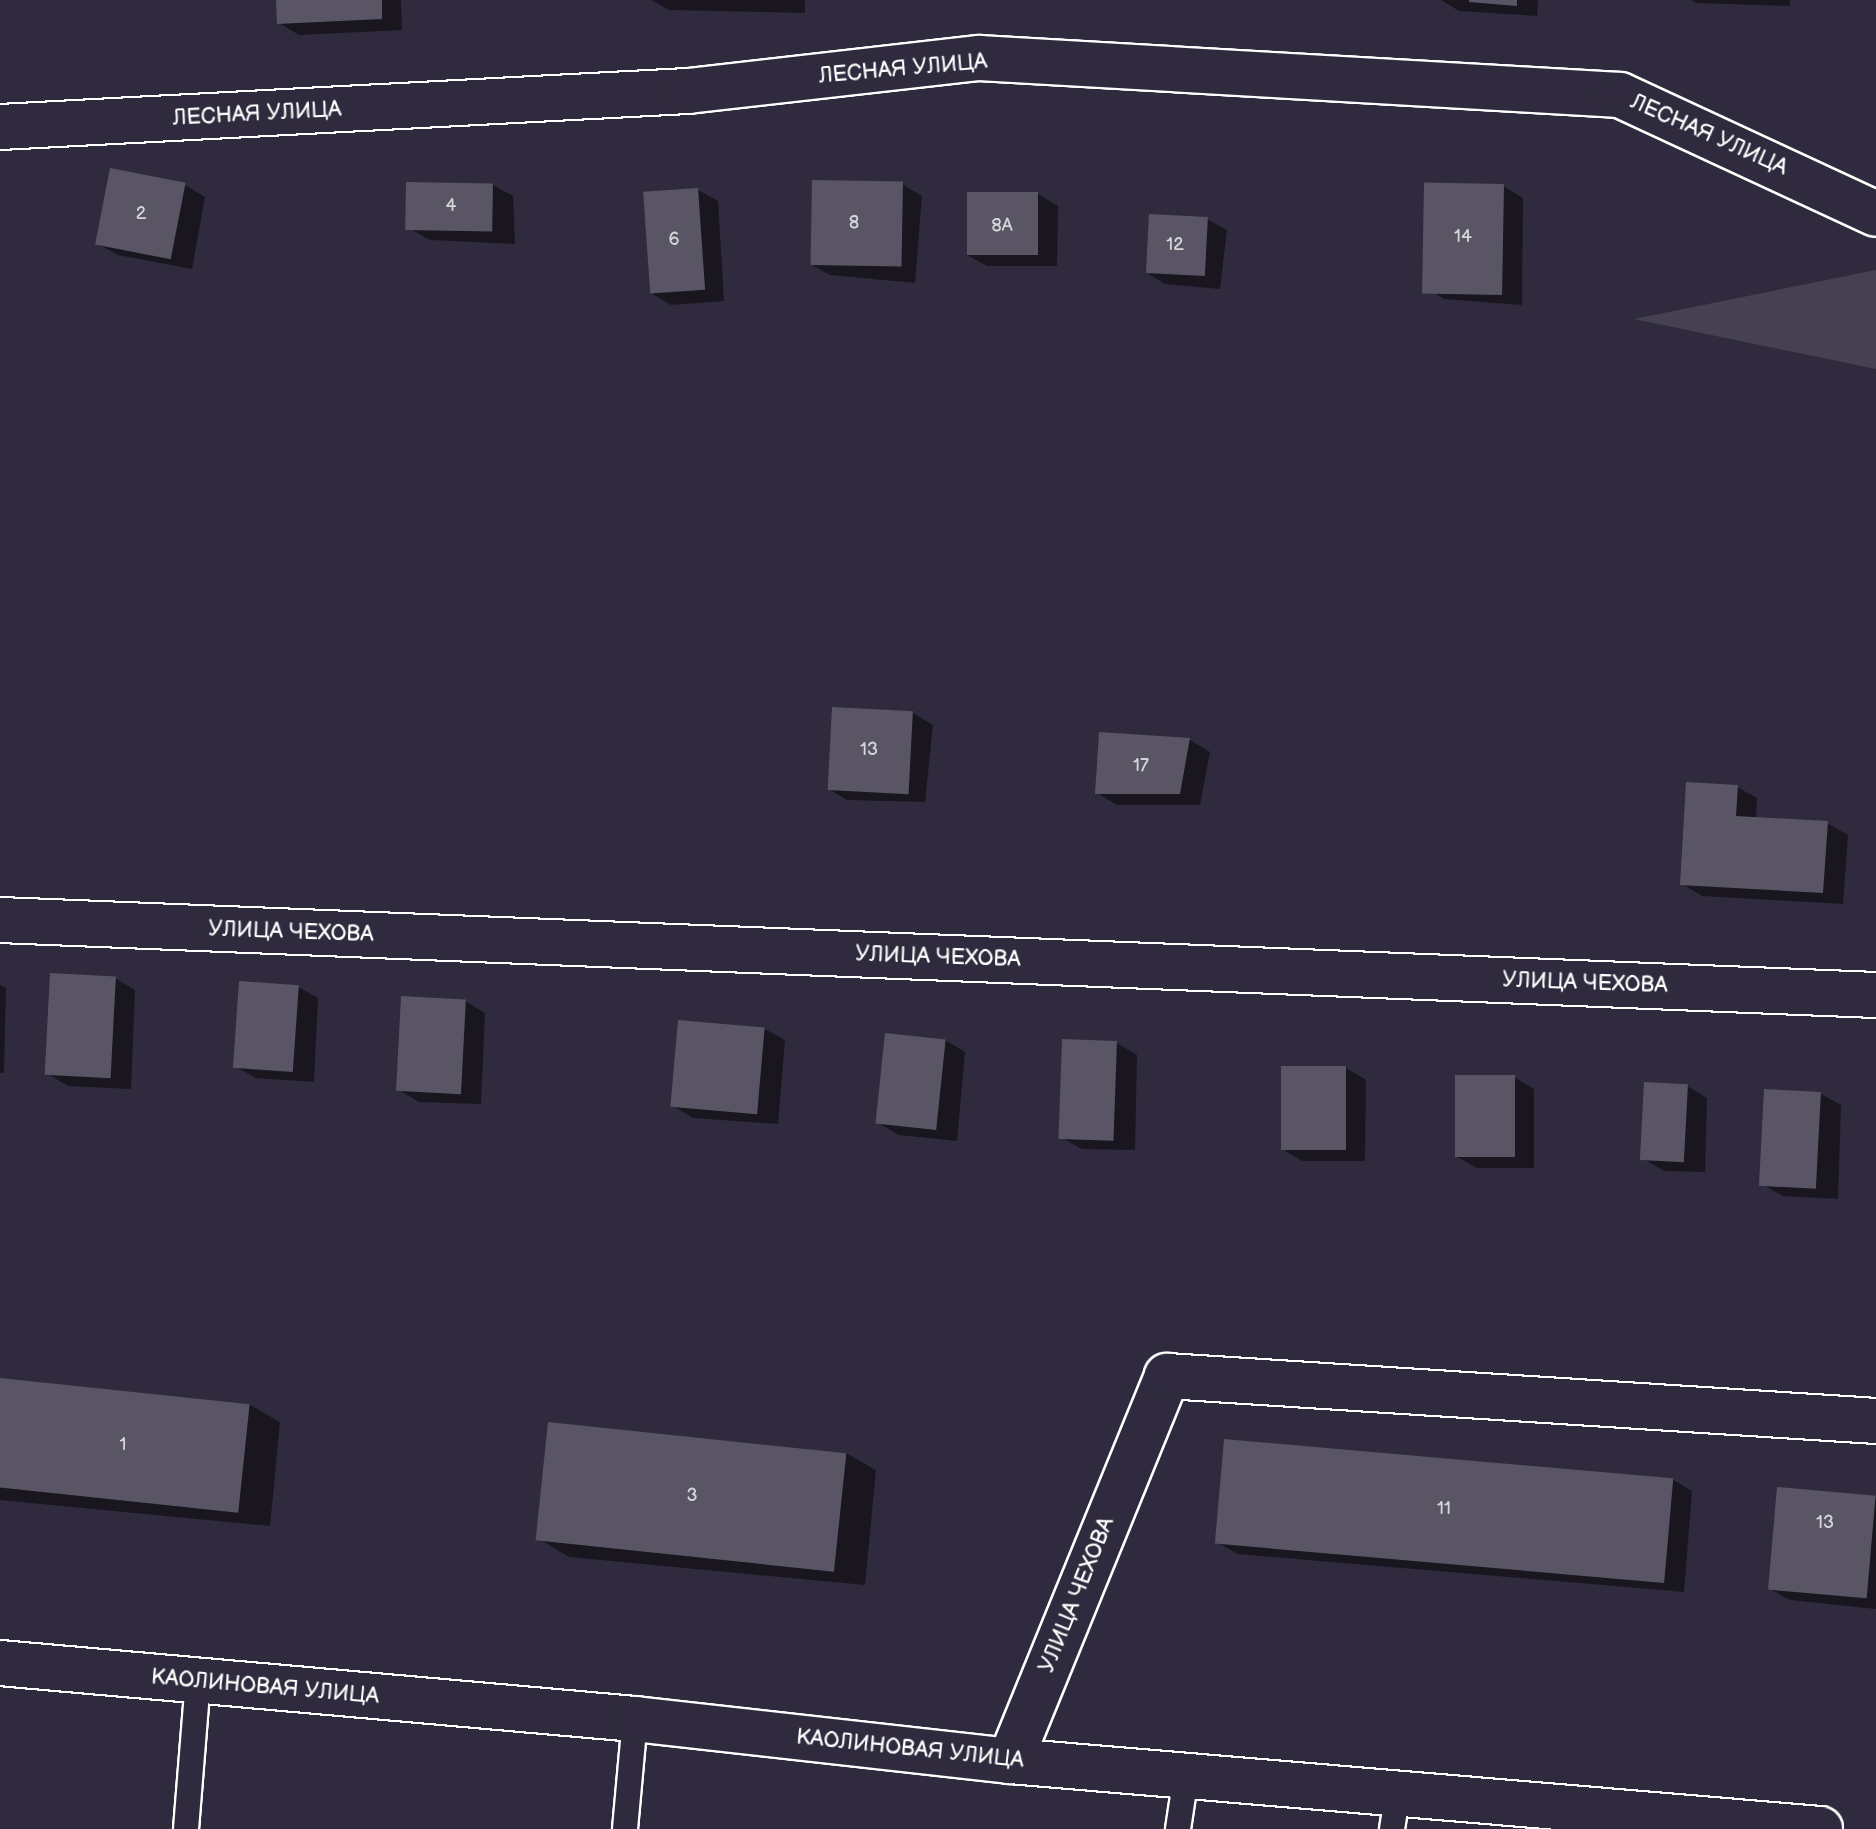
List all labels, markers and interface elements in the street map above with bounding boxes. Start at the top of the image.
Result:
street label: ЛЕСНАЯ УЛИЦА [818,48,988,90]
street label: ЛЕСНАЯ УЛИЦА [1626,89,1792,181]
street label: ЛЕСНАЯ УЛИЦА [172,96,342,132]
house number: 4 [446,195,456,217]
house number: 2 [136,203,146,225]
house number: 8 [849,212,859,234]
house number: 8А [991,215,1013,237]
house number: 14 [1454,226,1472,248]
house number: 6 [669,229,679,251]
house number: 12 [1166,234,1184,256]
house number: 13 [860,739,878,761]
house number: 17 [1133,755,1149,777]
street label: УЛИЦА ЧЕХОВА [208,916,374,948]
street label: УЛИЦА ЧЕХОВА [855,941,1021,973]
street label: УЛИЦА ЧЕХОВА [1502,967,1668,999]
house number: 1 [120,1434,126,1456]
house number: 3 [686,1485,698,1507]
house number: 11 [1437,1498,1451,1520]
house number: 13 [1816,1512,1834,1534]
street label: УЛИЦА ЧЕХОВА [1034,1513,1120,1677]
street label: КАОЛИНОВАЯ УЛИЦА [150,1664,380,1710]
street label: КАОЛИНОВАЯ УЛИЦА [795,1724,1025,1774]

